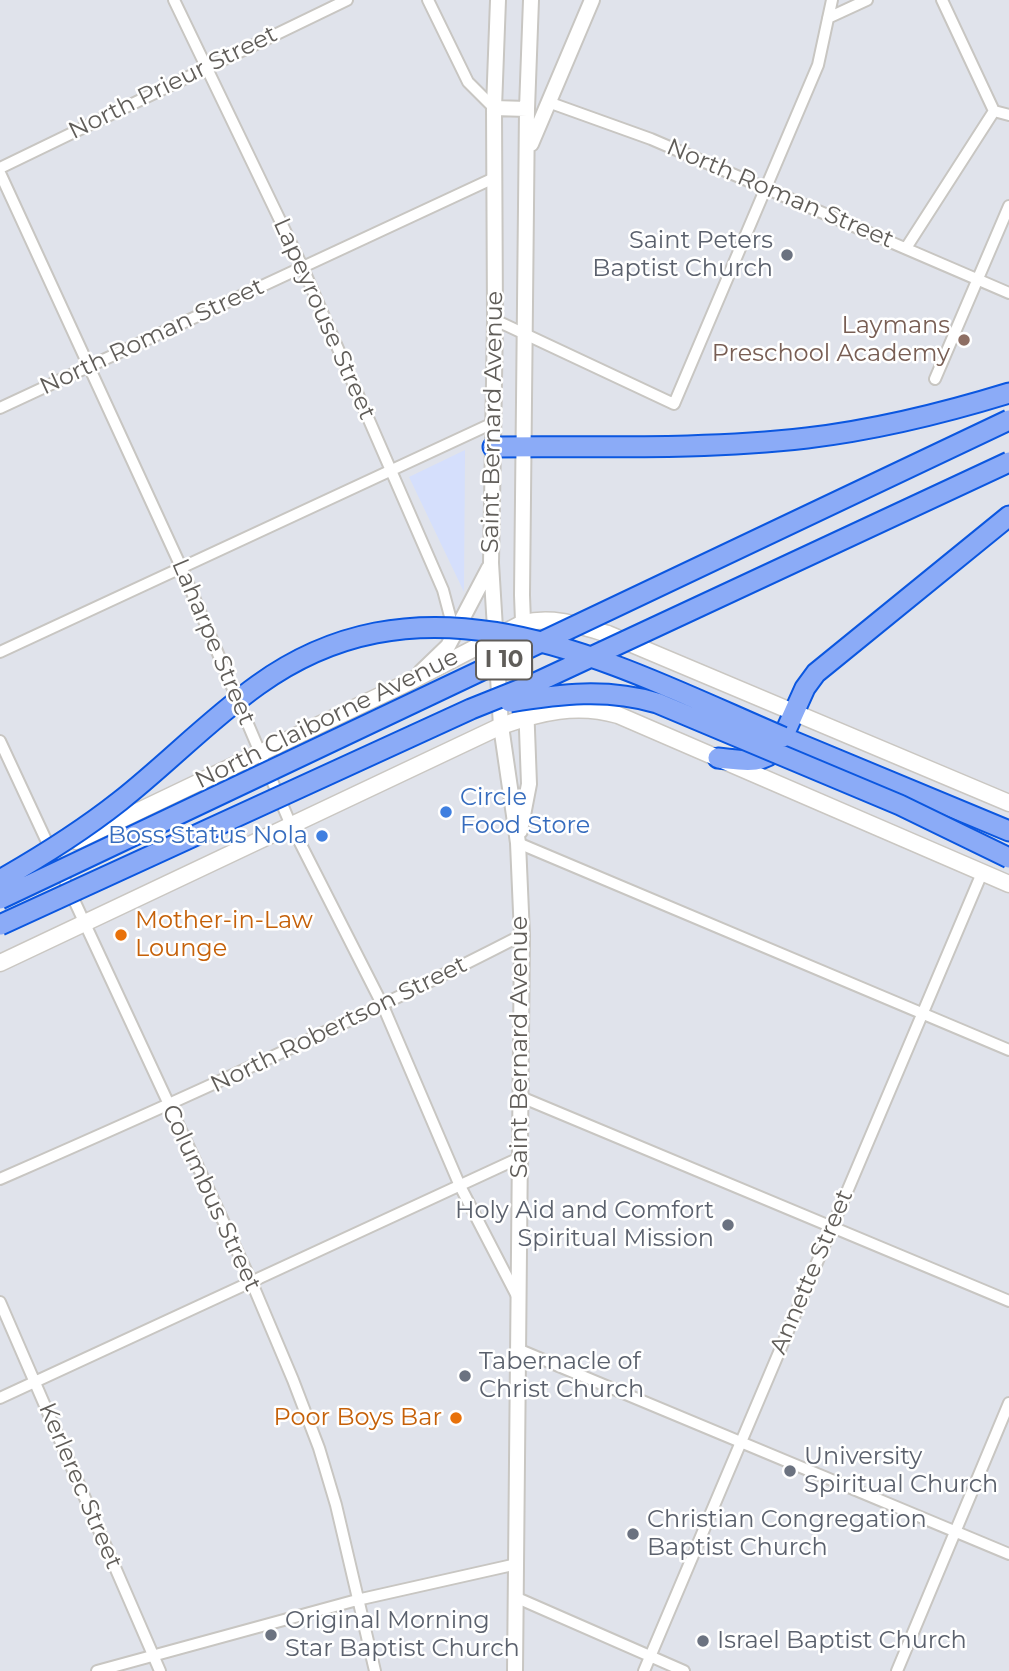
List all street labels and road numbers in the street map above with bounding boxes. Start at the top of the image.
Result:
street label: North Prieur Street [64,20,282,146]
street label: North Roman Street [662,133,898,255]
street label: Lapeyrouse Street [267,214,381,424]
street label: North Roman Street [35,272,269,402]
street label: Saint Bernard Avenue [476,291,510,553]
street label: Laharpe Street [165,555,261,729]
road number: I 10 [476,640,532,680]
street label: North Claiborne Avenue [191,643,463,795]
street label: Saint Bernard Avenue [506,916,534,1178]
street label: North Robertson Street [206,950,472,1100]
street label: Columbus Street [155,1100,267,1296]
street label: Annette Street [764,1185,860,1359]
street label: Kerlerec Street [32,1399,128,1573]

